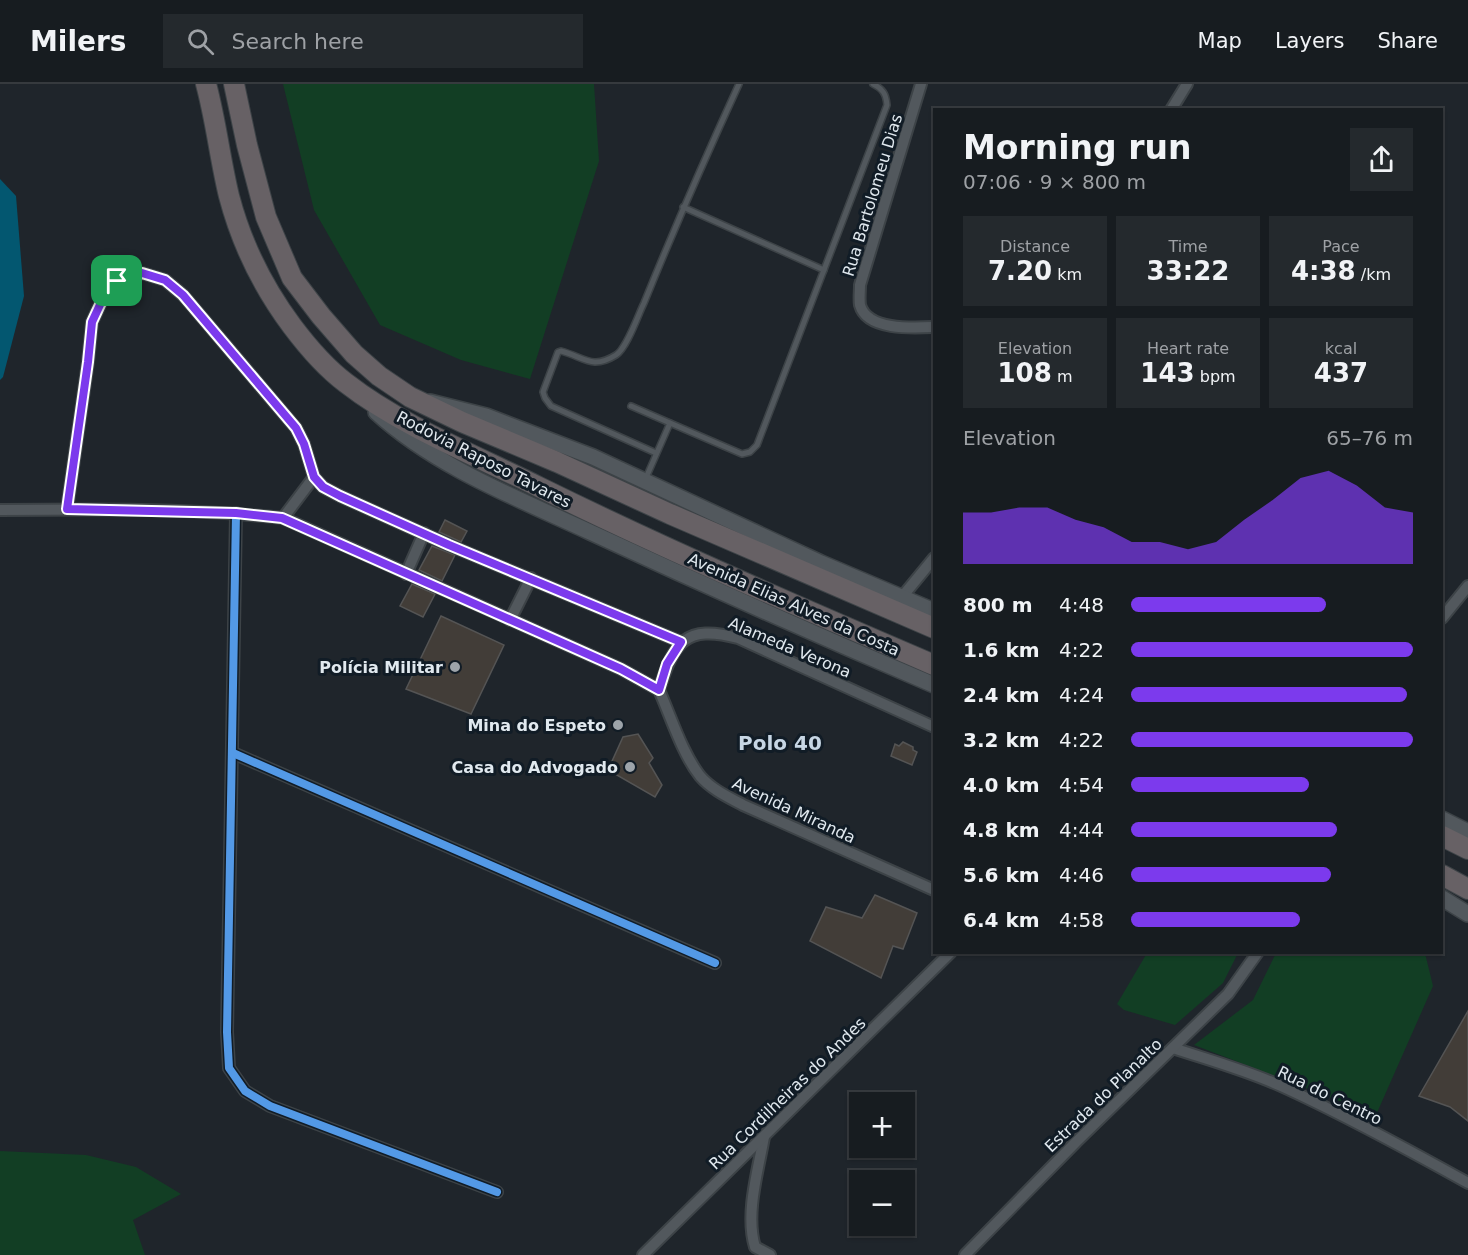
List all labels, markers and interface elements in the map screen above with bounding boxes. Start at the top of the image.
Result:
search box [163,14,583,68]
text: Milers [30,25,127,58]
icon: search [184,25,217,58]
text: Search here [232,29,364,54]
text: Map [1198,29,1242,53]
text: Layers [1275,29,1344,53]
text: Share [1377,29,1438,53]
street label: Rua Bartolomeu Dias [839,112,906,279]
text: Morning run [963,128,1191,167]
button: share [1350,128,1413,191]
text: 07:06 · 9 × 800 m [963,170,1146,194]
text: Distance [1000,237,1070,256]
text: Time [1168,237,1208,256]
text: Pace [1322,237,1360,256]
pin [91,255,142,306]
text: 7.20 [988,256,1052,286]
text: 33:22 [1147,256,1229,286]
text: 4:38 [1291,256,1356,286]
icon: arrive [100,264,133,297]
text: km [1052,265,1082,284]
text: /km [1356,265,1391,284]
text: Elevation [998,339,1072,358]
text: Heart rate [1147,339,1229,358]
text: kcal [1325,339,1357,358]
text: 108 [998,358,1052,388]
text: 143 [1140,358,1195,388]
text: 437 [1314,358,1368,388]
text: m [1052,367,1072,386]
text: bpm [1195,367,1236,386]
street label: Rodovia Raposo Tavares [393,407,574,512]
text: Elevation [963,426,1056,450]
text: 65–76 m [1326,426,1413,450]
street label: Avenida Elias Alves da Costa [685,549,903,660]
text: 800 m [963,593,1033,617]
text: 4:48 [1059,593,1104,617]
street label: Alameda Verona [726,613,854,682]
text: 1.6 km [963,638,1040,662]
text: 4:22 [1059,638,1104,662]
place label: Polícia Militar [319,658,443,677]
marker: Polícia Militar [448,660,462,674]
text: 2.4 km [963,683,1040,707]
text: 4:24 [1059,683,1104,707]
place label: Mina do Espeto [467,716,606,735]
marker: Mina do Espeto [611,718,625,732]
text: 3.2 km [963,728,1040,752]
text: 4:22 [1059,728,1104,752]
district label: Polo 40 [738,731,822,755]
place label: Casa do Advogado [452,758,618,777]
marker: Casa do Advogado [623,760,637,774]
text: 4.0 km [963,773,1040,797]
text: 4:54 [1059,773,1104,797]
street label: Avenida Miranda [729,774,858,847]
text: 4.8 km [963,818,1040,842]
text: 4:44 [1059,818,1104,842]
text: 5.6 km [963,863,1040,887]
text: 4:46 [1059,863,1104,887]
text: 6.4 km [963,908,1040,932]
text: 4:58 [1059,908,1104,932]
street label: Rua Cordilheiras do Andes [705,1013,870,1173]
street label: Estrada do Planalto [1041,1035,1166,1156]
street label: Rua do Centro [1274,1062,1385,1129]
map controls [849,1092,915,1236]
button: + [849,1092,915,1158]
button: − [849,1170,915,1236]

